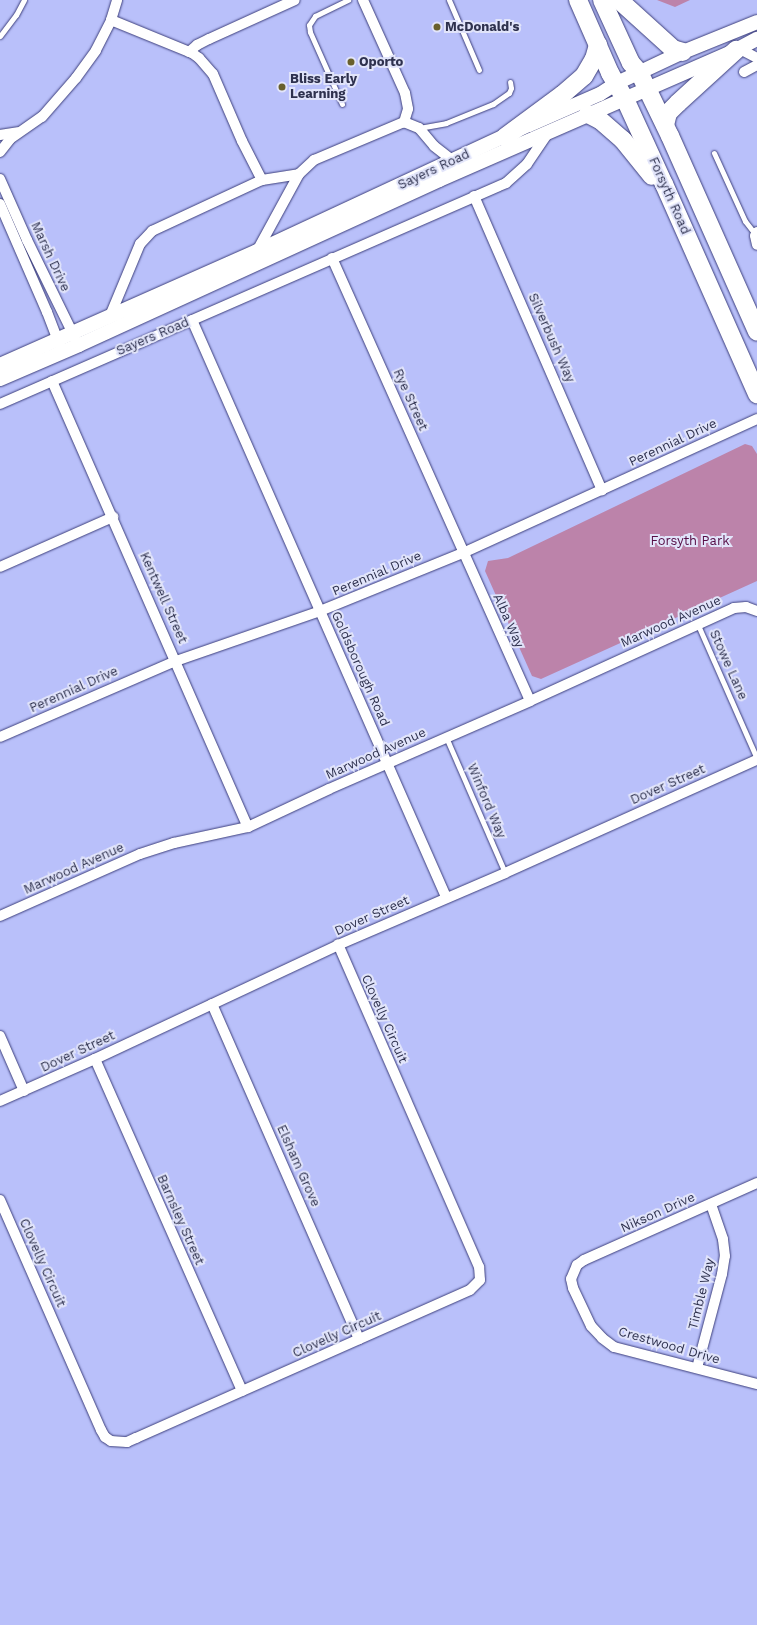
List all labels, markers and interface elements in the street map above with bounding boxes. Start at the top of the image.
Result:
place label: McDonald's [445,19,519,35]
marker: McDonald's [432,22,442,32]
place label: Oporto [359,54,403,70]
marker: Oporto [346,57,356,67]
place label: Bliss Early Learning [290,72,357,103]
marker: Bliss Early Learning [277,82,287,92]
street label: Sayers Road [396,147,472,193]
street label: Forsyth Road [645,155,693,237]
street label: Marsh Drive [27,220,73,294]
street label: Silverbush Way [524,291,578,385]
street label: Sayers Road [114,315,192,359]
street label: Rye Street [389,367,431,433]
street label: Perennial Drive [626,416,720,470]
park label: Forsyth Park [650,533,730,549]
street label: Perennial Drive [330,548,424,600]
street label: Kentwell Street [136,550,190,646]
street label: Alba Way [489,591,527,651]
street label: Marwood Avenue [618,593,724,651]
street label: Goldsborough Road [328,609,392,729]
street label: Stowe Lane [706,628,750,702]
street label: Perennial Drive [27,663,121,717]
street label: Marwood Avenue [323,725,429,783]
street label: Winford Way [463,761,509,841]
street label: Dover Street [628,762,708,808]
street label: Marwood Avenue [21,840,127,898]
street label: Dover Street [332,893,412,939]
street label: Clovelly Circuit [357,972,411,1066]
street label: Dover Street [38,1028,118,1076]
street label: Elsham Grove [273,1123,323,1209]
street label: Barnsley Street [153,1172,207,1268]
street label: Nikson Drive [618,1190,698,1236]
street label: Clovelly Circuit [15,1216,69,1310]
street label: Timble Way [686,1257,718,1331]
street label: Clovelly Circuit [290,1308,384,1362]
street label: Crestwood Drive [616,1324,722,1368]

